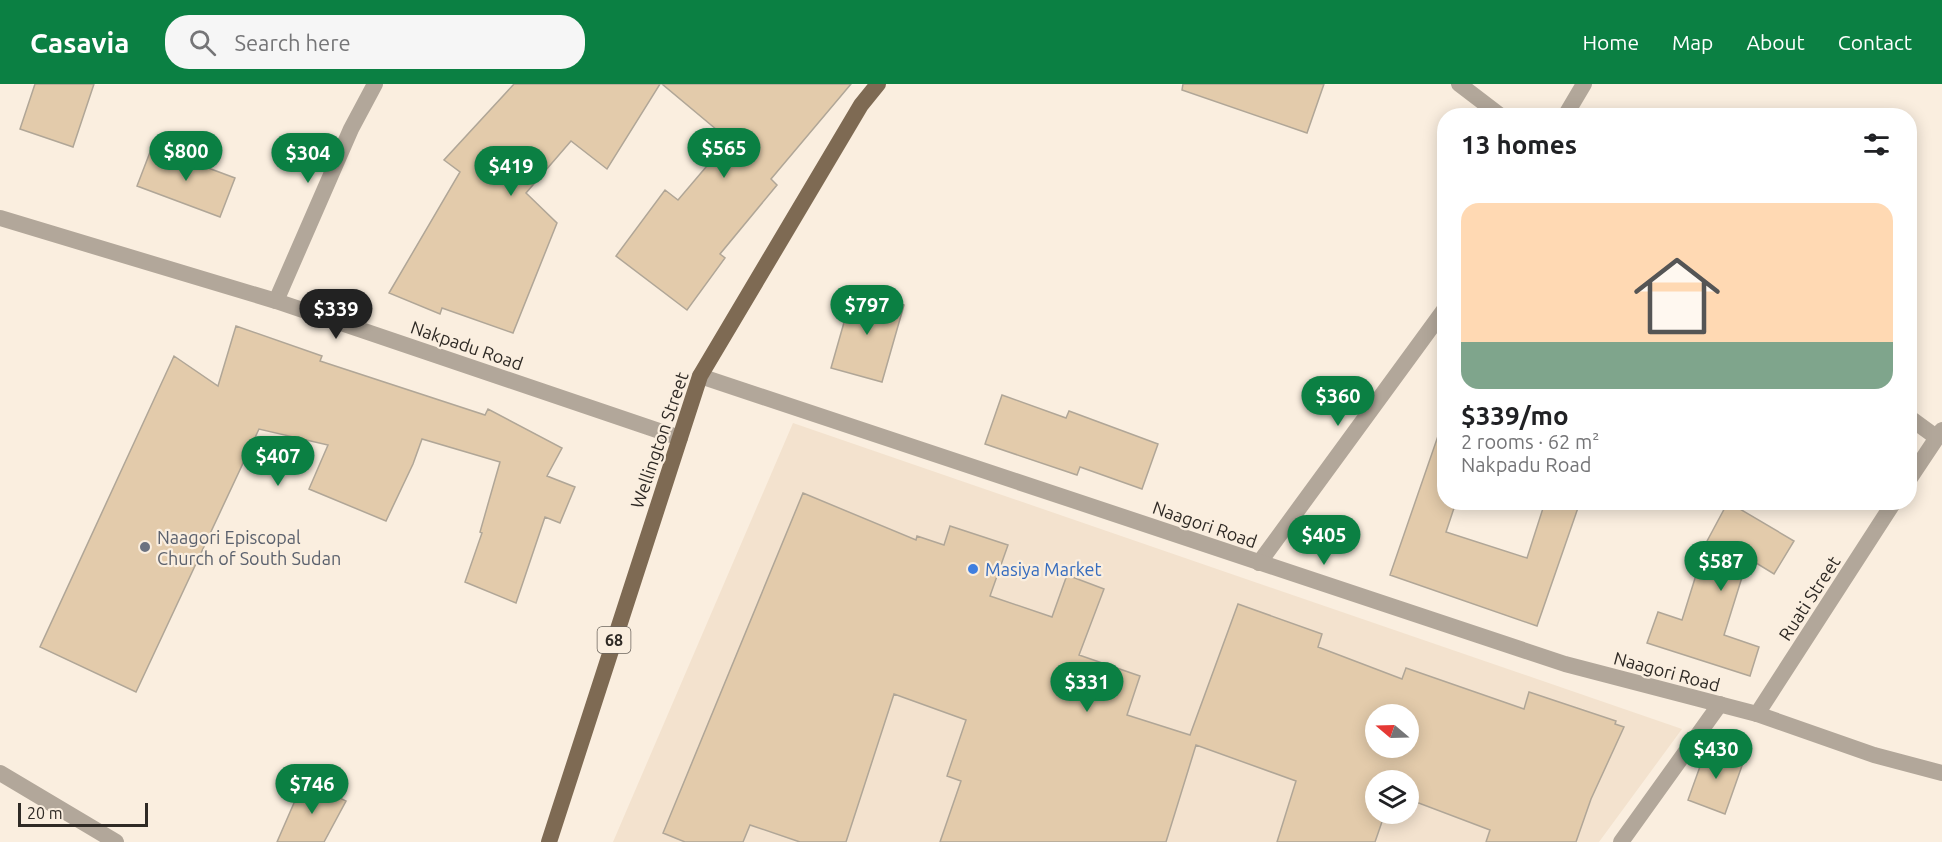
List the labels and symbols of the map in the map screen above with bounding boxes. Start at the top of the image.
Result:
pin: $565 [688,128,760,179]
pin: $800 [150,131,222,182]
pin: $304 [272,133,344,184]
pin: $419 [475,146,547,197]
pin: $797 [831,285,903,336]
pin: $339 [300,289,372,340]
street label: Nakpadu Road [408,316,526,374]
street label: Wellington Street [626,369,692,511]
pin: $360 [1302,376,1374,427]
pin: $407 [242,436,314,487]
street label: Naagori Road [1150,497,1260,551]
pin: $405 [1288,515,1360,566]
place label: Naagori Episcopal Church of South Sudan [157,527,341,568]
marker: Naagori Episcopal Church of South Sudan [138,540,152,554]
pin: $587 [1685,541,1757,592]
street label: Ruati Street [1774,552,1844,644]
place label: Masiya Market [985,559,1102,579]
marker: Masiya Market [966,562,980,576]
road number: 68 [598,627,630,653]
street label: Naagori Road [1612,647,1722,695]
pin: $331 [1051,662,1123,713]
north arrow [1365,704,1419,758]
pin: $430 [1680,729,1752,780]
pin: $746 [276,764,348,815]
scale bar [18,800,148,828]

